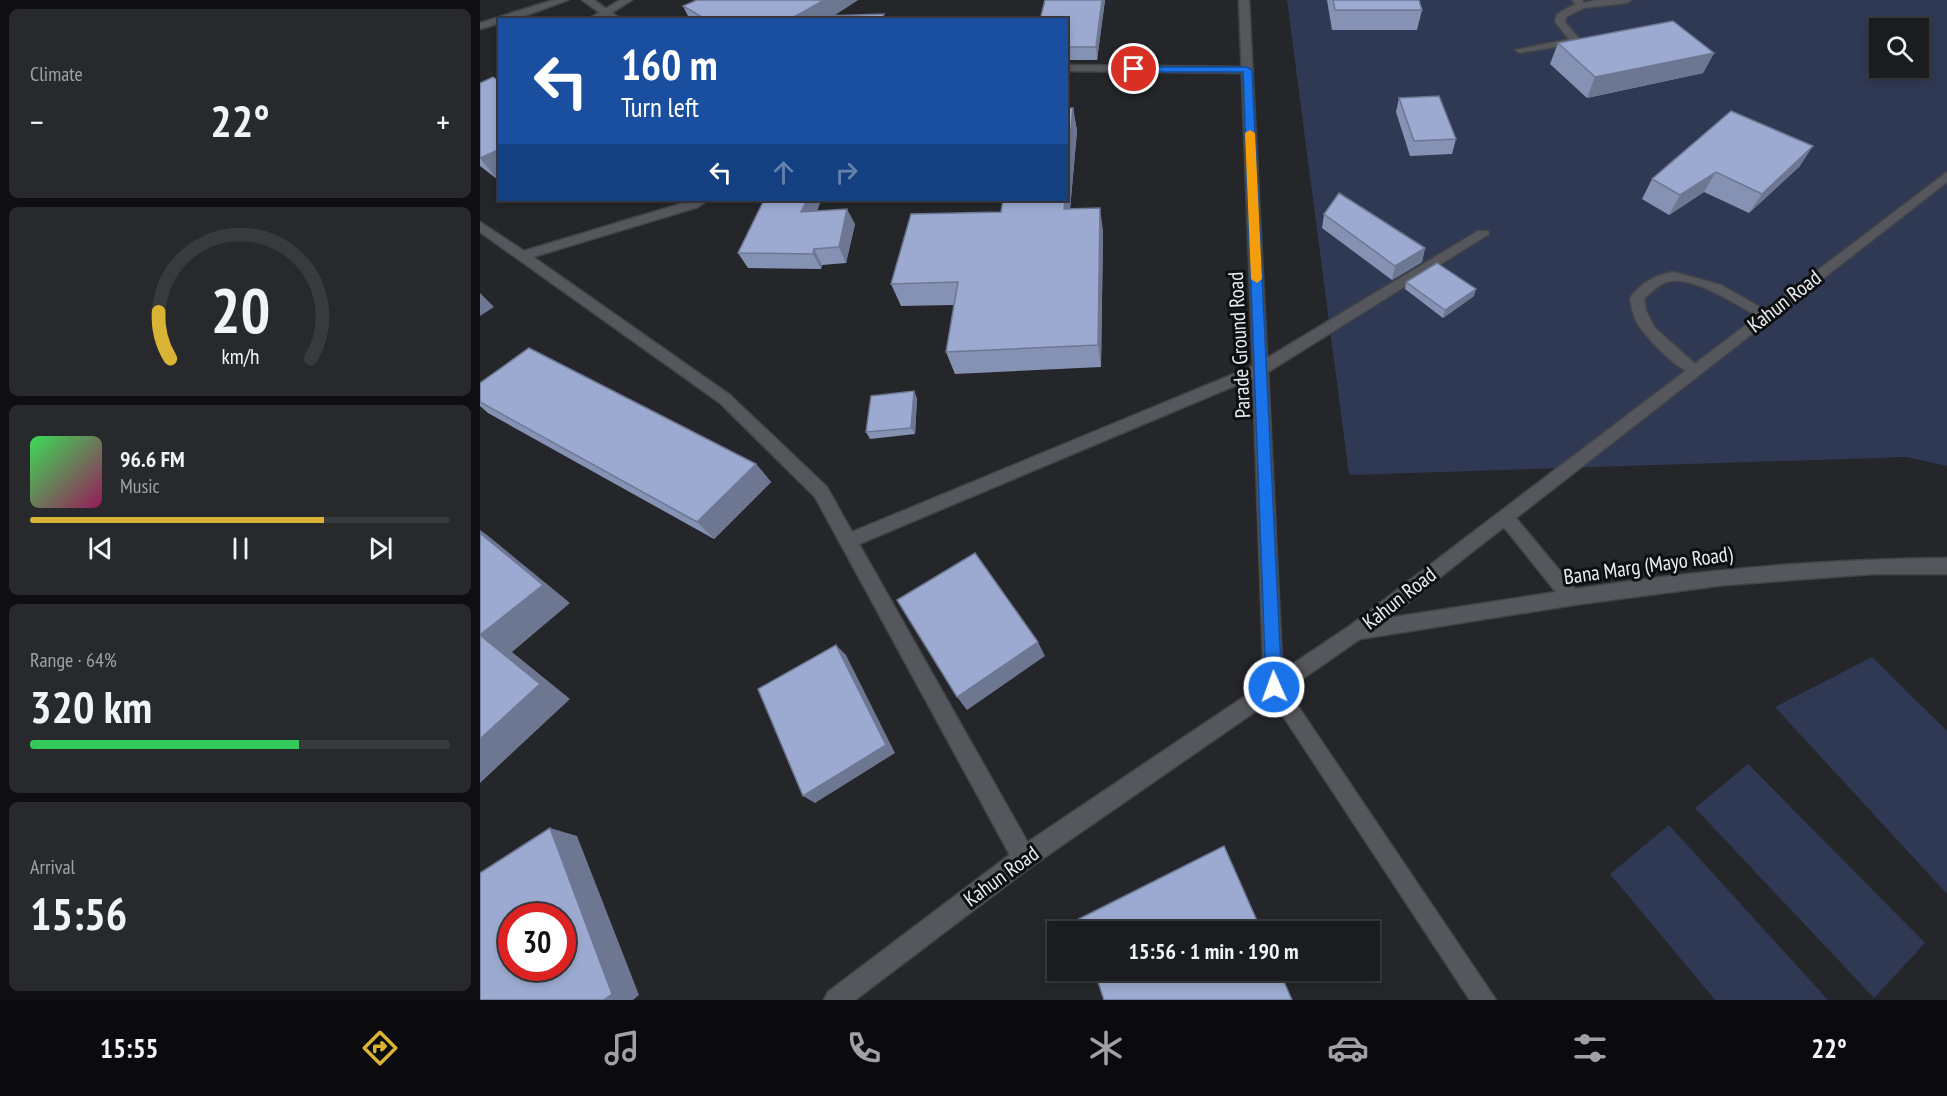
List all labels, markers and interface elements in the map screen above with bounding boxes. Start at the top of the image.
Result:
map controls [1869,18,1929,78]
button: search [1869,18,1929,78]
text: 160 m [621,37,718,92]
icon: left [522,42,600,120]
pin [1108,43,1159,94]
icon: arrive [1117,52,1150,85]
text: Climate [30,61,83,87]
text: Turn left [621,90,699,124]
text: 22° [210,91,270,149]
text: − [30,100,44,143]
text: + [436,100,450,143]
icon: left [704,156,737,189]
icon: ahead [767,156,800,189]
icon: right [830,156,863,189]
street label: Kahun Road [1742,264,1826,338]
text: 20 [210,269,270,350]
street label: Parade Ground Road [1222,271,1256,419]
text: km/h [221,342,259,370]
text: 96.6 FM [120,445,185,473]
text: Music [120,473,160,499]
icon: previous [84,532,117,565]
icon: pause [224,532,257,565]
icon: next [364,532,397,565]
street label: Bana Marg (Mayo Road) [1562,540,1734,590]
street label: Kahun Road [1357,561,1441,635]
text: Range · 64% [30,647,117,673]
position arrow [1242,655,1306,719]
text: 320 km [30,677,152,735]
street label: Kahun Road [958,840,1044,912]
text: Arrival [30,854,75,880]
text: 15:56 [30,884,127,942]
speed limit sign: 30 [498,903,576,981]
text: 15:56 · 1 min · 190 m [1128,937,1299,965]
icon: directions [359,1027,401,1069]
icon: music [601,1027,643,1069]
icon: phone [843,1027,885,1069]
icon: climate [1085,1027,1127,1069]
icon: car [1327,1027,1369,1069]
icon: filters [1569,1027,1611,1069]
text: 15:55 [100,1031,158,1065]
text: 22° [1811,1031,1847,1065]

